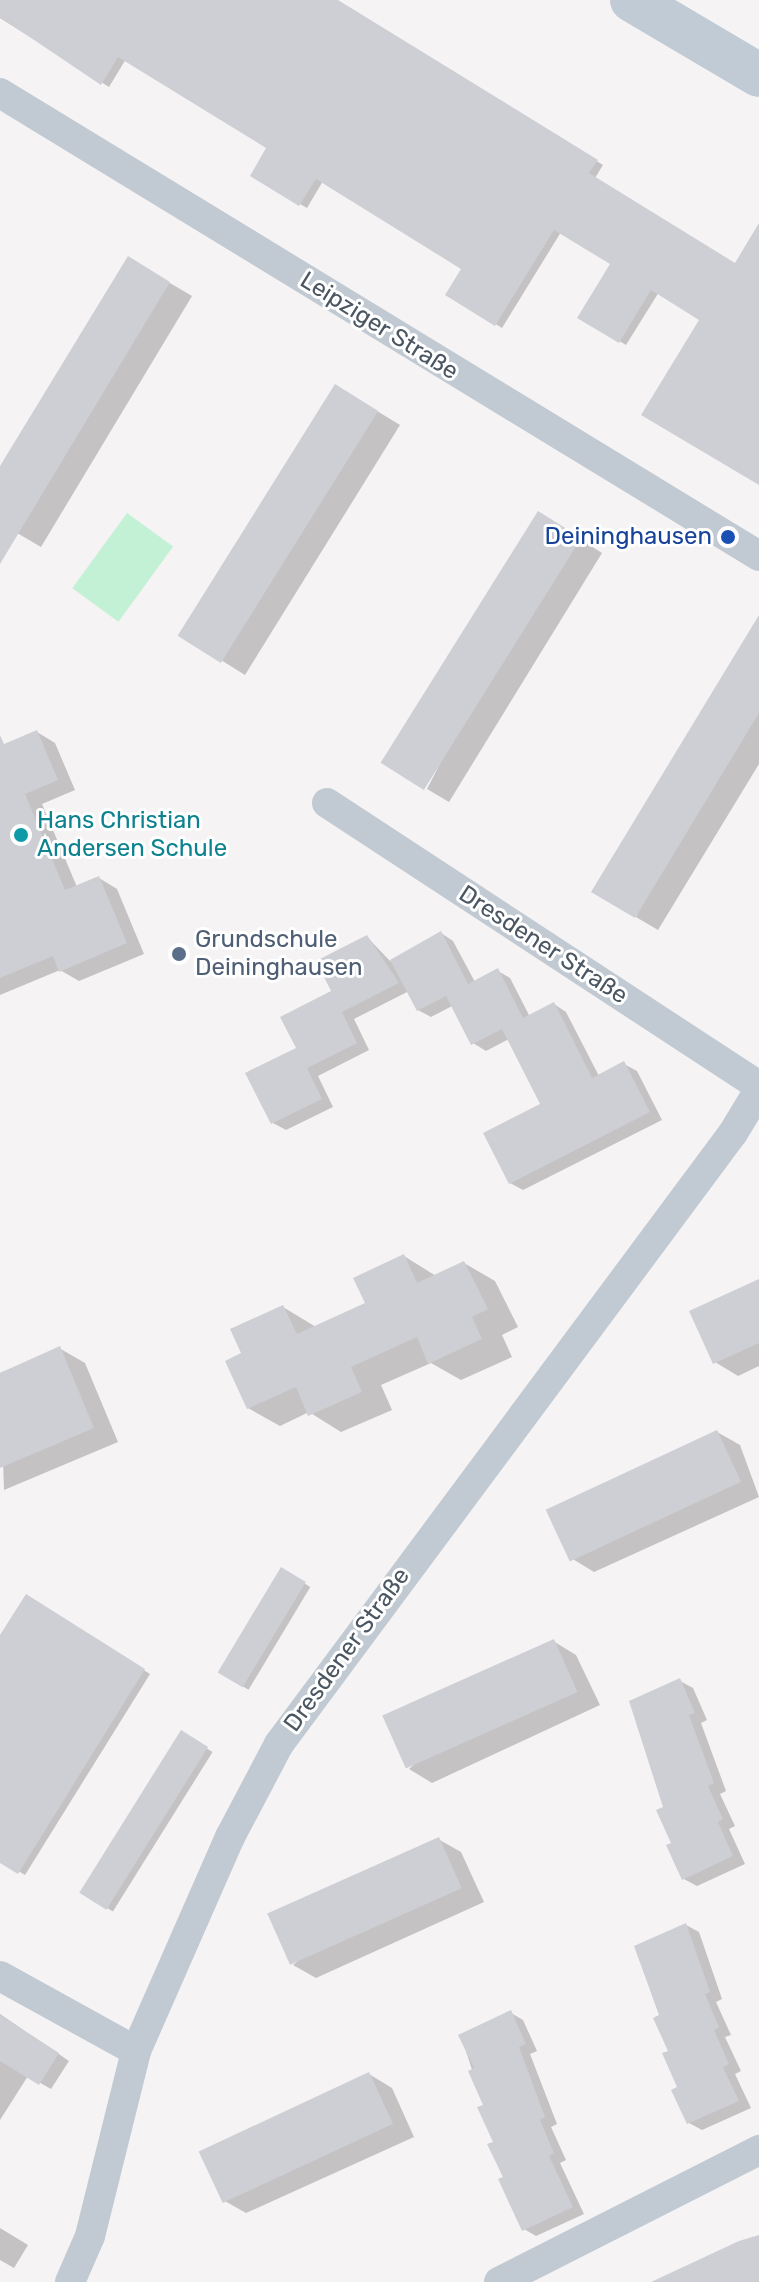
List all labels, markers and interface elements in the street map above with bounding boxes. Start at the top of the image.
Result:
street label: Leipziger Straße [294,266,464,386]
place label: Deininghausen [544,523,712,551]
marker: Deininghausen [719,528,737,546]
place label: Hans Christian Andersen Schule [37,807,227,863]
marker: Hans Christian Andersen Schule [12,826,30,844]
street label: Dresdener Straße [453,880,633,1010]
place label: Grundschule Deininghausen [195,926,363,982]
marker: Grundschule Deininghausen [170,945,188,963]
street label: Dresdener Straße [278,1562,416,1738]

